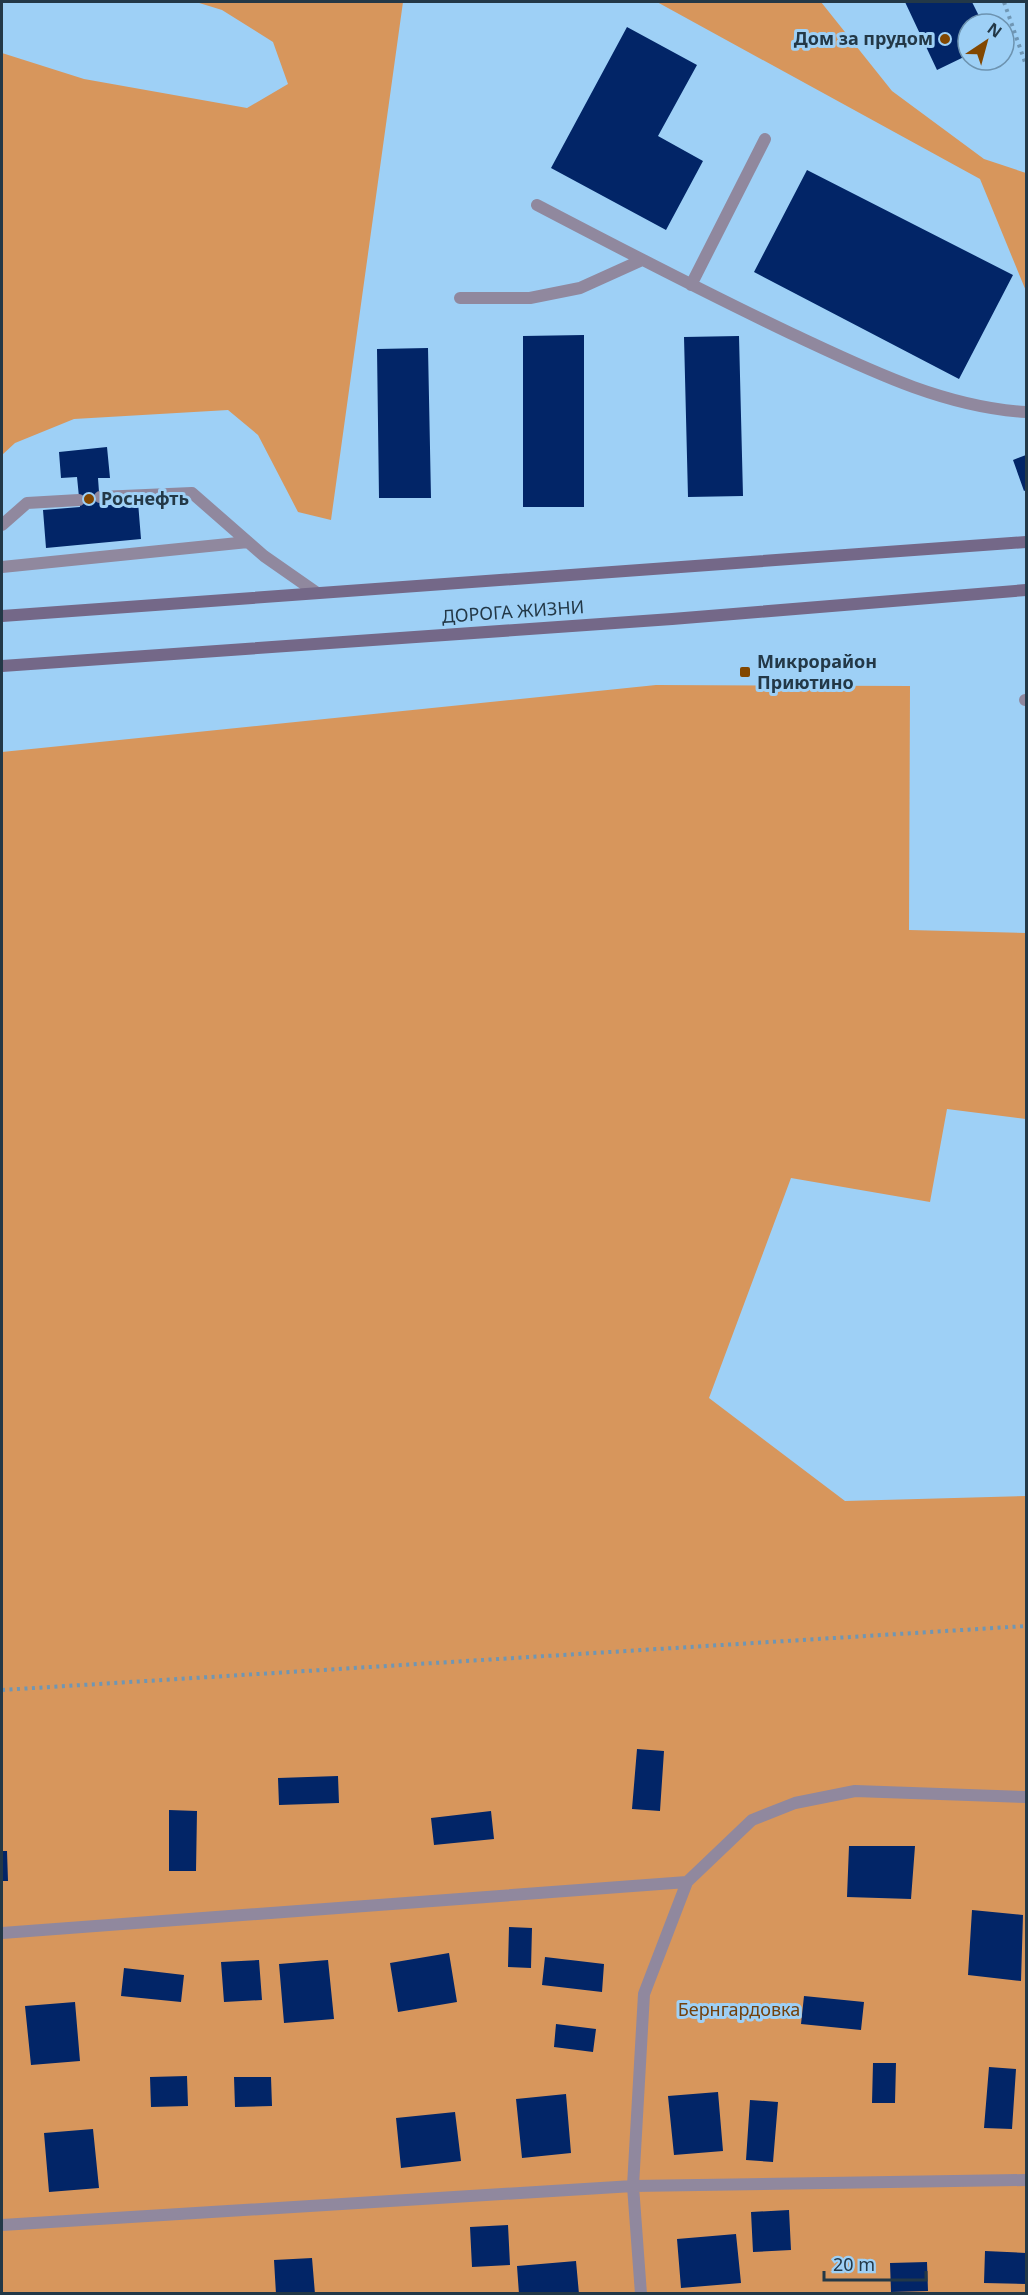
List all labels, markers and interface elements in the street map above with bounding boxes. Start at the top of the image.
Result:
north arrow [956,12,1016,72]
text: N [983,17,1007,43]
place label: Дом за прудом [794,26,933,50]
marker: Дом за прудом [938,32,952,46]
place label: Роснефть [101,486,189,510]
marker: Роснефть [82,492,96,506]
street label: ДОРОГА ЖИЗНИ [441,594,585,628]
place label: Микрорайон Приютино [757,649,877,694]
marker: Микрорайон Приютино [738,665,752,679]
park label: Бернгардовка [678,1997,800,2021]
scale bar [824,2244,926,2282]
text: 20 m [833,2252,875,2276]

